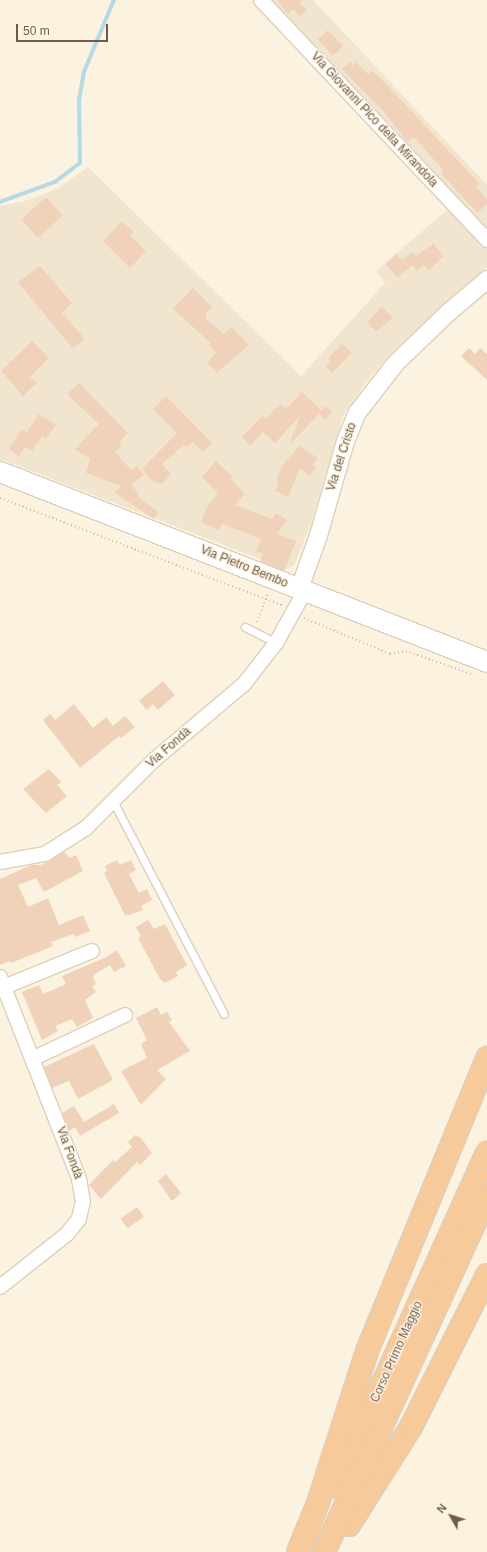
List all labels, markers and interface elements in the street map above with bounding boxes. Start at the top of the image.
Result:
scale bar [18,16,110,42]
text: 50 m [23,24,50,38]
street label: Via Giovanni Pico della Mirandola [308,50,440,190]
street label: Via del Cristo [324,421,360,493]
street label: Via Pietro Bembo [198,543,290,591]
street label: Via Fondà [144,725,194,771]
street label: Via Fondà [53,1125,85,1181]
street label: Corso Primo Maggio [368,1299,426,1405]
north arrow [431,1496,471,1536]
text: N [435,1502,449,1515]

